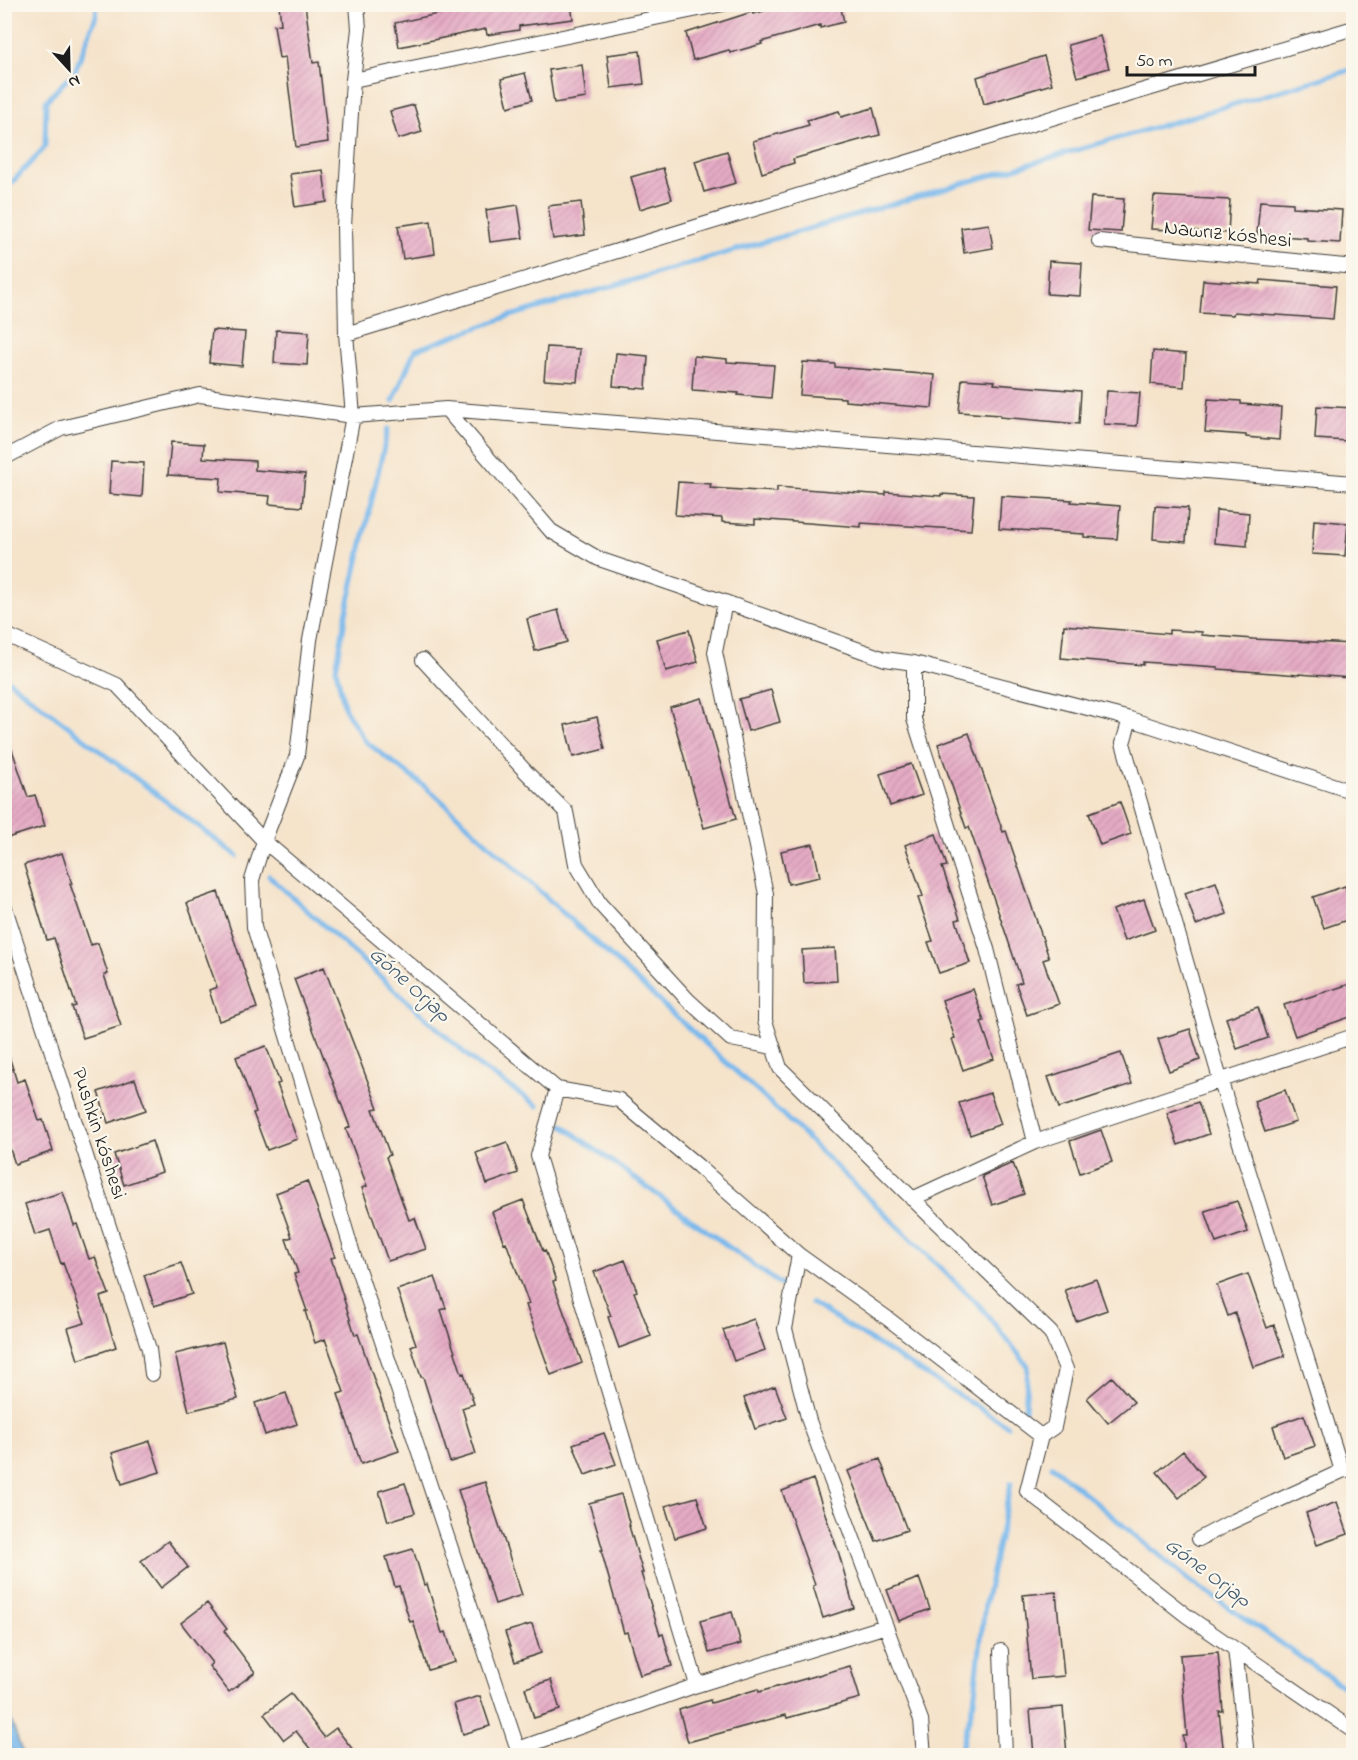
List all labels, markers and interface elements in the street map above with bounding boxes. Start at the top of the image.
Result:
north arrow [39,39,99,99]
scale bar [1127,39,1254,77]
text: 50 m [1136,49,1173,75]
text: N [64,68,83,94]
street label: Nawrız kóshesi [1162,213,1293,257]
water label: Góne Orjap [361,940,458,1032]
street label: Pushkin kóshesi [63,1064,133,1203]
water label: Góne Orjap [1157,1530,1258,1617]

